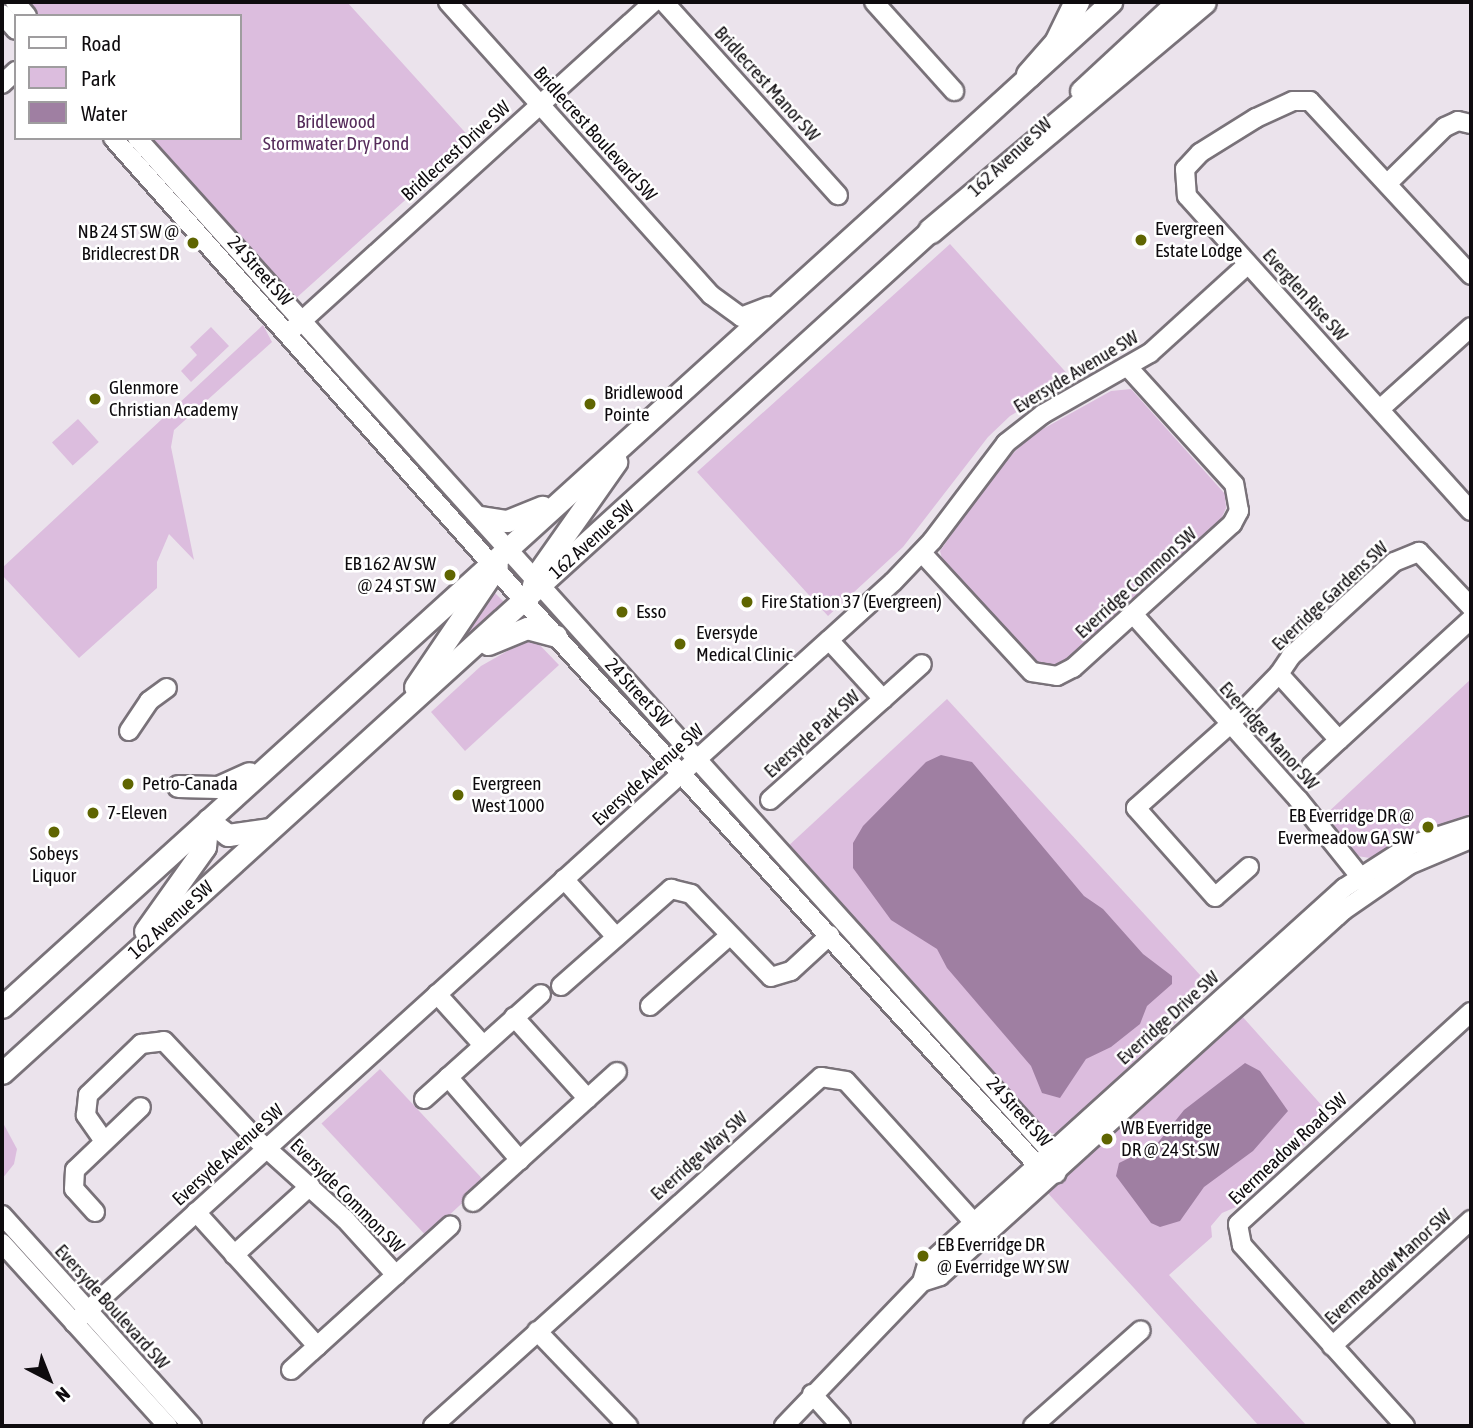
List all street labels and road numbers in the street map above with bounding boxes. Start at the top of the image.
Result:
street label: Bridlecrest Manor SW [709,22,825,146]
street label: Bridlecrest Boulevard SW [529,62,661,206]
street label: Bridlecrest Drive SW [397,96,515,206]
street label: 162 Avenue SW [963,112,1057,202]
street label: 24 Street SW [223,231,297,311]
street label: Everglen Rise SW [1258,244,1352,346]
street label: Eversyde Avenue SW [1009,326,1143,418]
street label: 162 Avenue SW [545,496,639,584]
street label: Everridge Common SW [1071,523,1201,643]
street label: Everridge Gardens SW [1267,536,1393,656]
street label: 24 Street SW [600,654,676,732]
street label: Everridge Manor SW [1214,677,1324,795]
street label: Eversyde Park SW [760,685,864,783]
street label: Eversyde Avenue SW [588,719,708,831]
street label: 162 Avenue SW [124,876,218,964]
street label: Everridge Drive SW [1112,966,1224,1070]
street label: 24 Street SW [982,1072,1056,1152]
street label: Evermeadow Road SW [1224,1088,1352,1210]
street label: Eversyde Avenue SW [168,1099,288,1211]
street label: Everridge Way SW [646,1107,752,1205]
street label: Eversyde Common SW [285,1134,409,1258]
street label: Evermeadow Manor SW [1320,1204,1456,1330]
street label: Eversyde Boulevard SW [50,1240,174,1374]

